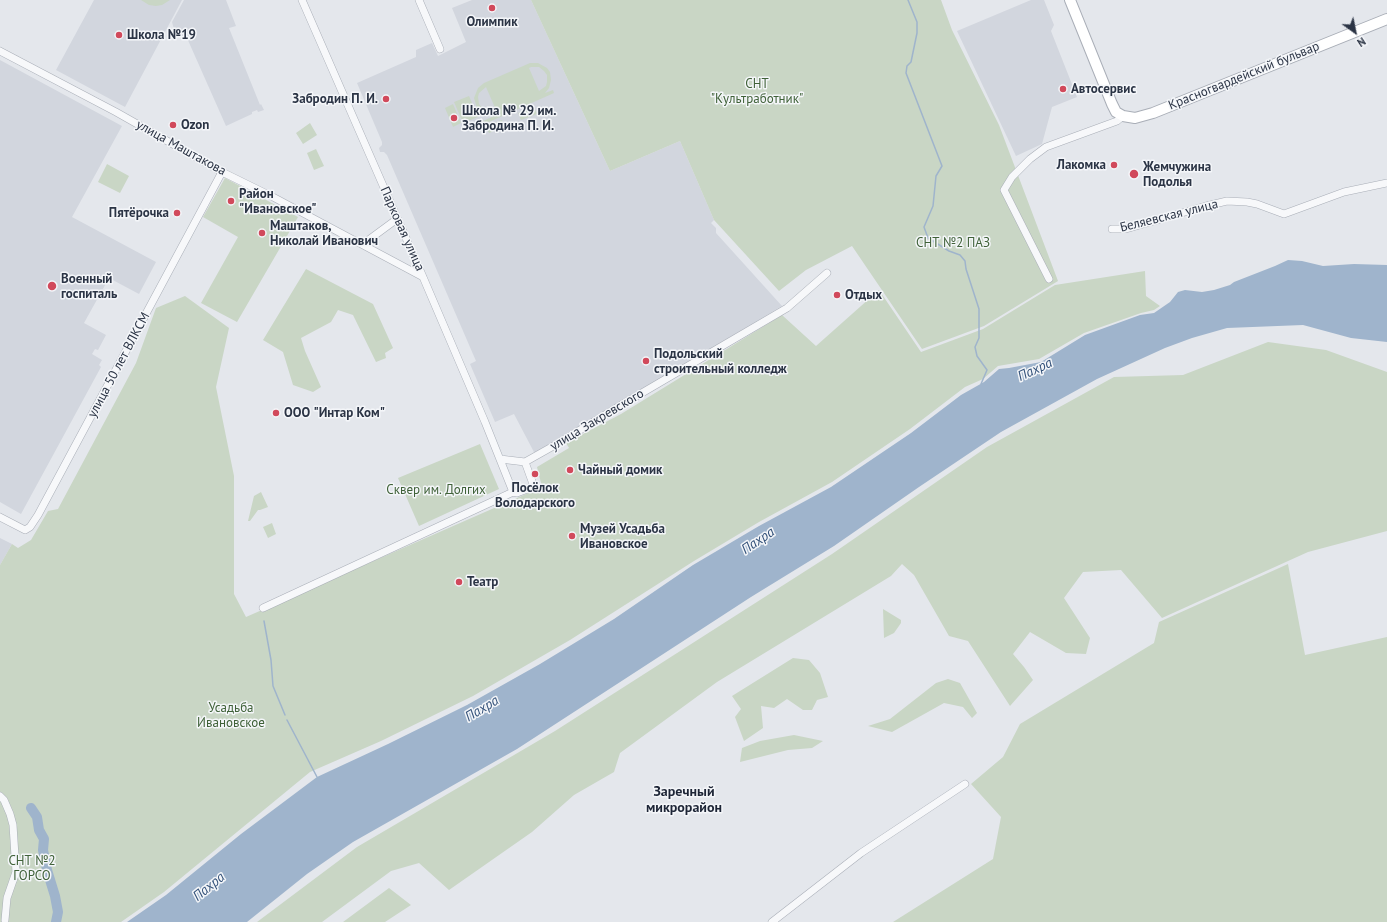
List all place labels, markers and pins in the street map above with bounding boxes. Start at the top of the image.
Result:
marker: Олимпик [487,3,497,13]
place label: Олимпик [466,14,518,30]
place label: Школа №19 [127,27,196,43]
marker: Школа №19 [114,30,124,40]
place label: Автосервис [1071,81,1136,97]
marker: Автосервис [1058,84,1068,94]
place label: Забродин П. И. [292,91,378,107]
marker: Забродин П. И. [381,94,391,104]
place label: Школа № 29 им. Забродина П. И. [462,103,556,134]
marker: Школа № 29 им. Забродина П. И. [449,113,459,123]
place label: Ozon [181,117,209,133]
marker: Ozon [168,120,178,130]
place label: Лакомка [1057,157,1106,173]
place label: Жемчужина Подолья [1143,159,1211,190]
marker: Лакомка [1109,160,1119,170]
marker: Жемчужина Подолья [1128,168,1140,180]
place label: Район "Ивановское" [239,186,316,217]
marker: Район "Ивановское" [226,196,236,206]
place label: Пятёрочка [109,205,169,221]
marker: Пятёрочка [172,208,182,218]
place label: Маштаков, Николай Иванович [270,218,378,249]
marker: Маштаков, Николай Иванович [257,228,267,238]
place label: Военный госпиталь [61,271,117,302]
marker: Военный госпиталь [46,280,58,292]
place label: Отдых [845,287,882,303]
marker: Отдых [832,290,842,300]
place label: Подольский строительный колледж [654,346,787,377]
marker: Подольский строительный колледж [641,356,651,366]
place label: ООО "Интар Ком" [284,405,385,421]
marker: ООО "Интар Ком" [271,408,281,418]
place label: Чайный домик [578,462,662,478]
marker: Чайный домик [565,465,575,475]
marker: Посёлок Володарского [530,469,540,479]
place label: Посёлок Володарского [495,480,575,511]
place label: Музей Усадьба Ивановское [580,521,665,552]
marker: Музей Усадьба Ивановское [567,531,577,541]
place label: Театр [467,574,498,590]
marker: Театр [454,577,464,587]

